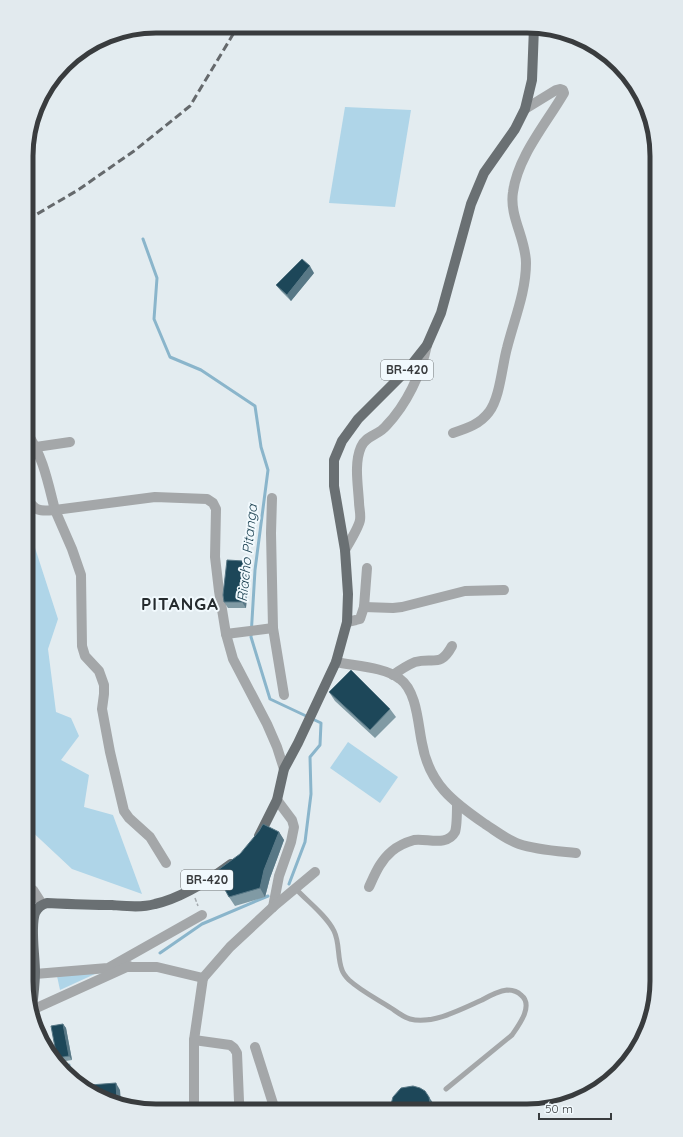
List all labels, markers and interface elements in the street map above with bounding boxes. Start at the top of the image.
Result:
road number: BR-420 [381,360,433,380]
water label: Riacho Pitanga [233,502,261,603]
district label: PITANGA [141,593,219,614]
road number: BR-420 [181,870,233,890]
scale bar [539,1095,611,1121]
text: 50 m [545,1101,573,1116]

